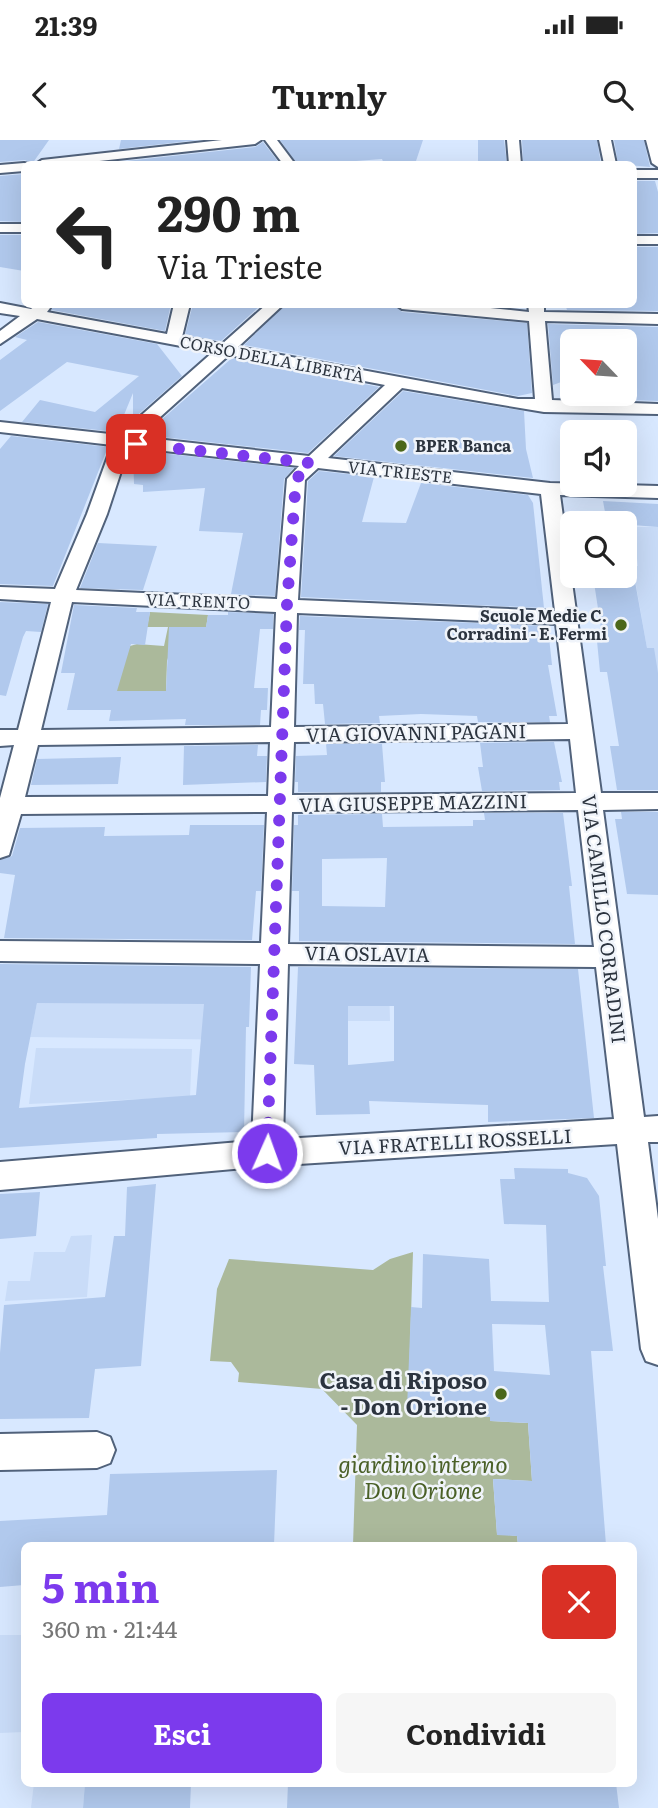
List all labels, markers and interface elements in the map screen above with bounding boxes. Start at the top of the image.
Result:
text: 21:39 [35,5,98,44]
text: Turnly [272,71,387,119]
icon: back [21,76,59,114]
icon: search [599,76,637,114]
text: 290 m [157,174,300,247]
icon: left [42,189,133,280]
text: Via Trieste [157,241,323,289]
street label: CORSO DELLA LIBERTÀ [178,328,367,388]
north arrow [560,329,637,406]
map controls [560,329,637,588]
pin [106,414,166,474]
button: sound [560,420,637,497]
icon: arrive [117,425,155,463]
place label: BPER Banca [415,433,512,457]
marker: BPER Banca [393,438,409,454]
street label: VIA TRIESTE [347,454,453,488]
button: search [560,511,637,588]
street label: VIA TRENTO [146,586,250,614]
place label: Scuole Medie C. Corradini - E. Fermi [447,603,607,645]
marker: Scuole Medie C. Corradini - E. Fermi [613,617,629,633]
street label: VIA GIOVANNI PAGANI [306,716,526,748]
street label: VIA GIUSEPPE MAZZINI [299,786,527,818]
street label: VIA CAMILLO CORRADINI [576,793,634,1045]
street label: VIA OSLAVIA [304,938,430,968]
position arrow [230,1116,304,1190]
street label: VIA FRATELLI ROSSELLI [338,1121,572,1161]
place label: Casa di Riposo - Don Orione [319,1362,487,1422]
marker: Casa di Riposo - Don Orione [493,1386,509,1402]
park label: giardino interno Don Orione [338,1446,508,1506]
text: 5 min [42,1554,160,1616]
button: close [542,1565,616,1639]
text: 360 m · 21:44 [42,1611,177,1645]
button: Esci [42,1693,322,1773]
button: Condividi [336,1693,616,1773]

